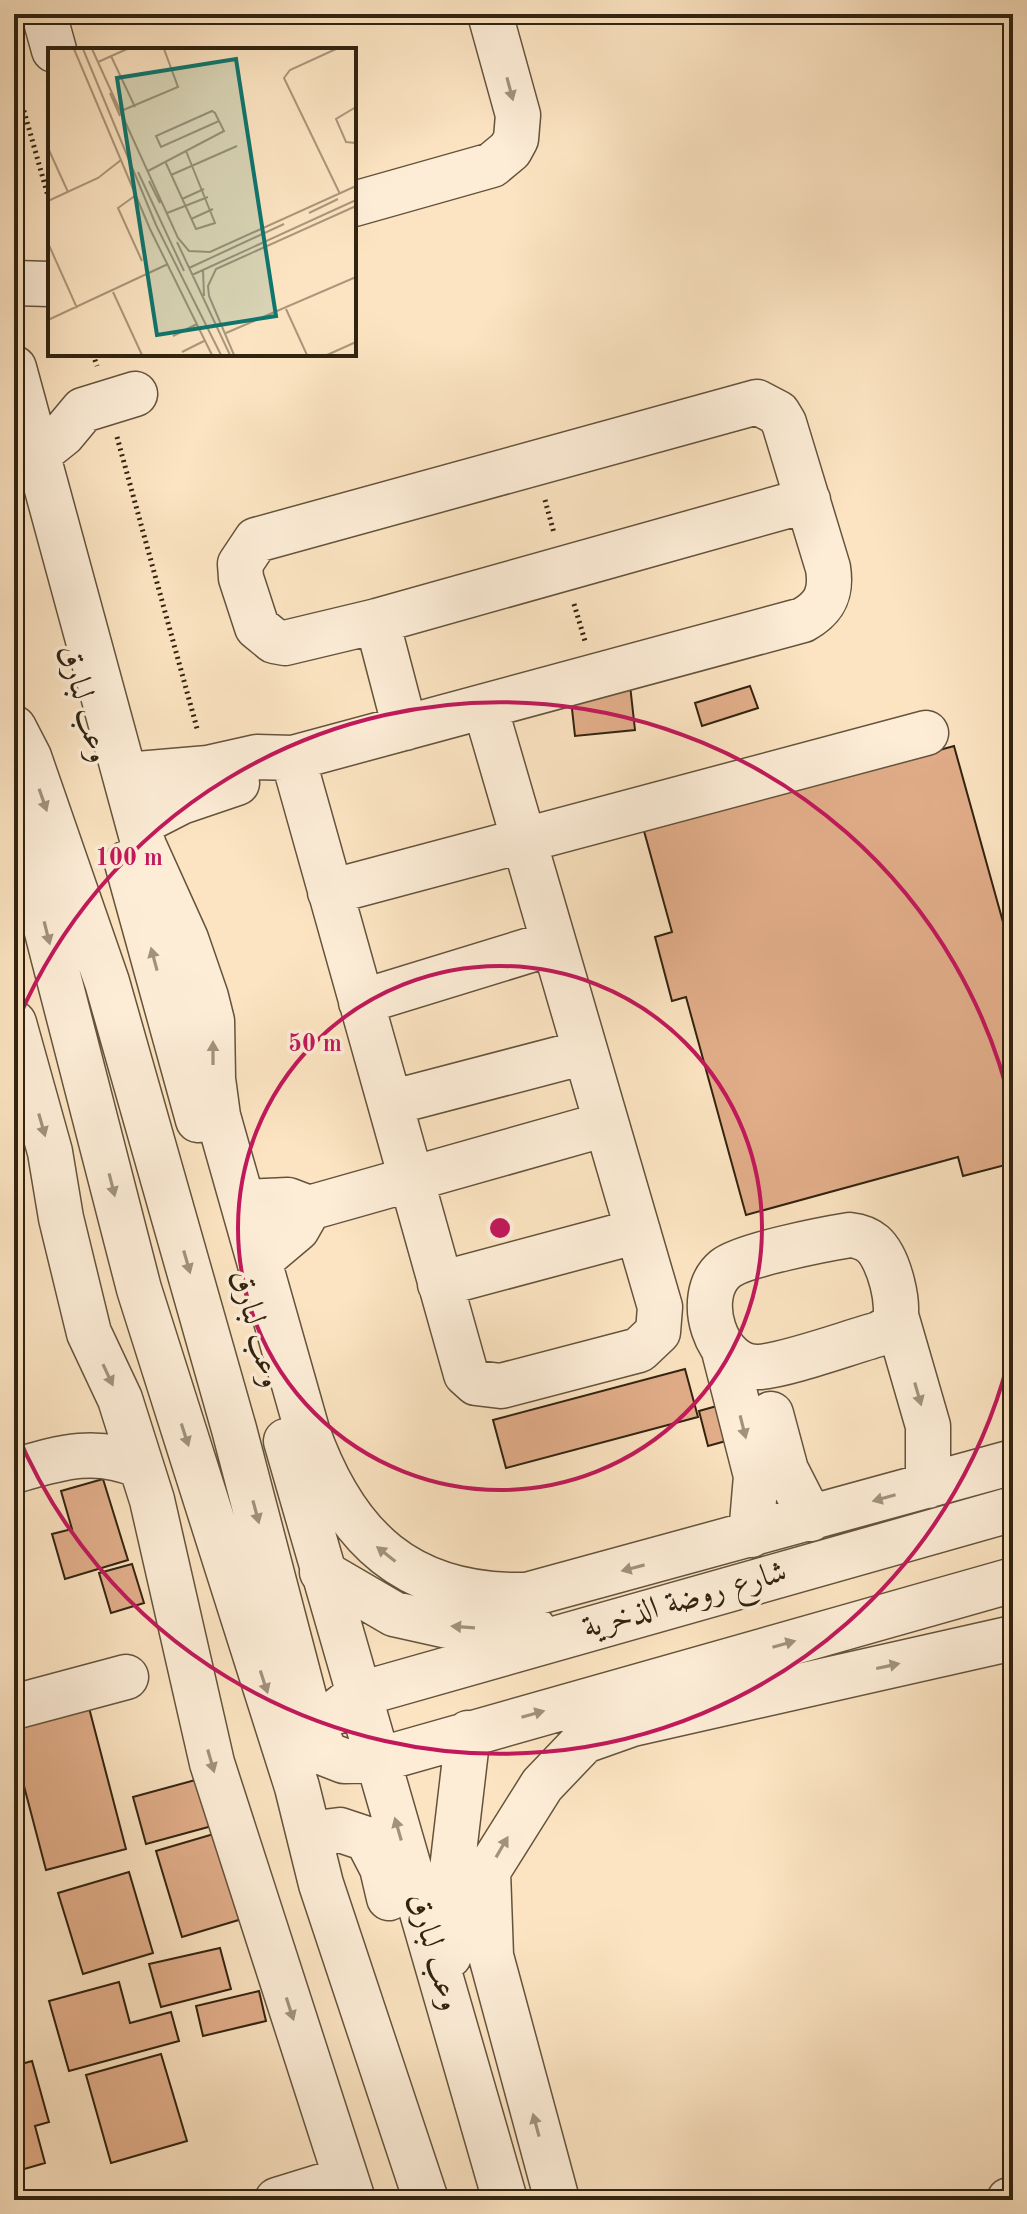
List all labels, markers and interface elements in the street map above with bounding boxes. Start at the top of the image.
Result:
inset map [48,48,356,356]
one-way arrow [505,77,517,102]
street label: وعب لبارق [51,642,114,767]
one-way arrow [38,788,50,812]
text: 100 m [95,847,163,871]
one-way arrow [42,921,54,946]
one-way arrow [147,946,160,970]
text: 50 m [288,1032,342,1057]
one-way arrow [207,1040,219,1065]
one-way arrow [37,1113,49,1138]
one-way arrow [107,1173,119,1198]
centre of rings [486,1214,514,1242]
one-way arrow [181,1249,193,1274]
street label: وعب لبارق [223,1267,286,1392]
one-way arrow [102,1364,115,1387]
one-way arrow [912,1382,925,1406]
one-way arrow [738,1414,750,1439]
one-way arrow [180,1423,192,1447]
one-way arrow [871,1492,895,1505]
one-way arrow [250,1500,262,1525]
one-way arrow [376,1547,396,1563]
street label: شارع روضة الذخرية [579,1557,793,1653]
one-way arrow [621,1562,645,1575]
one-way arrow [450,1620,475,1633]
one-way arrow [771,1638,796,1650]
one-way arrow [876,1659,901,1672]
one-way arrow [258,1671,271,1695]
one-way arrow [521,1708,546,1720]
one-way arrow [206,1748,218,1773]
one-way arrow [391,1817,403,1842]
one-way arrow [495,1835,509,1858]
street label: وعب لبارق [400,1890,465,2015]
one-way arrow [284,1997,297,2021]
one-way arrow [530,2112,542,2137]

